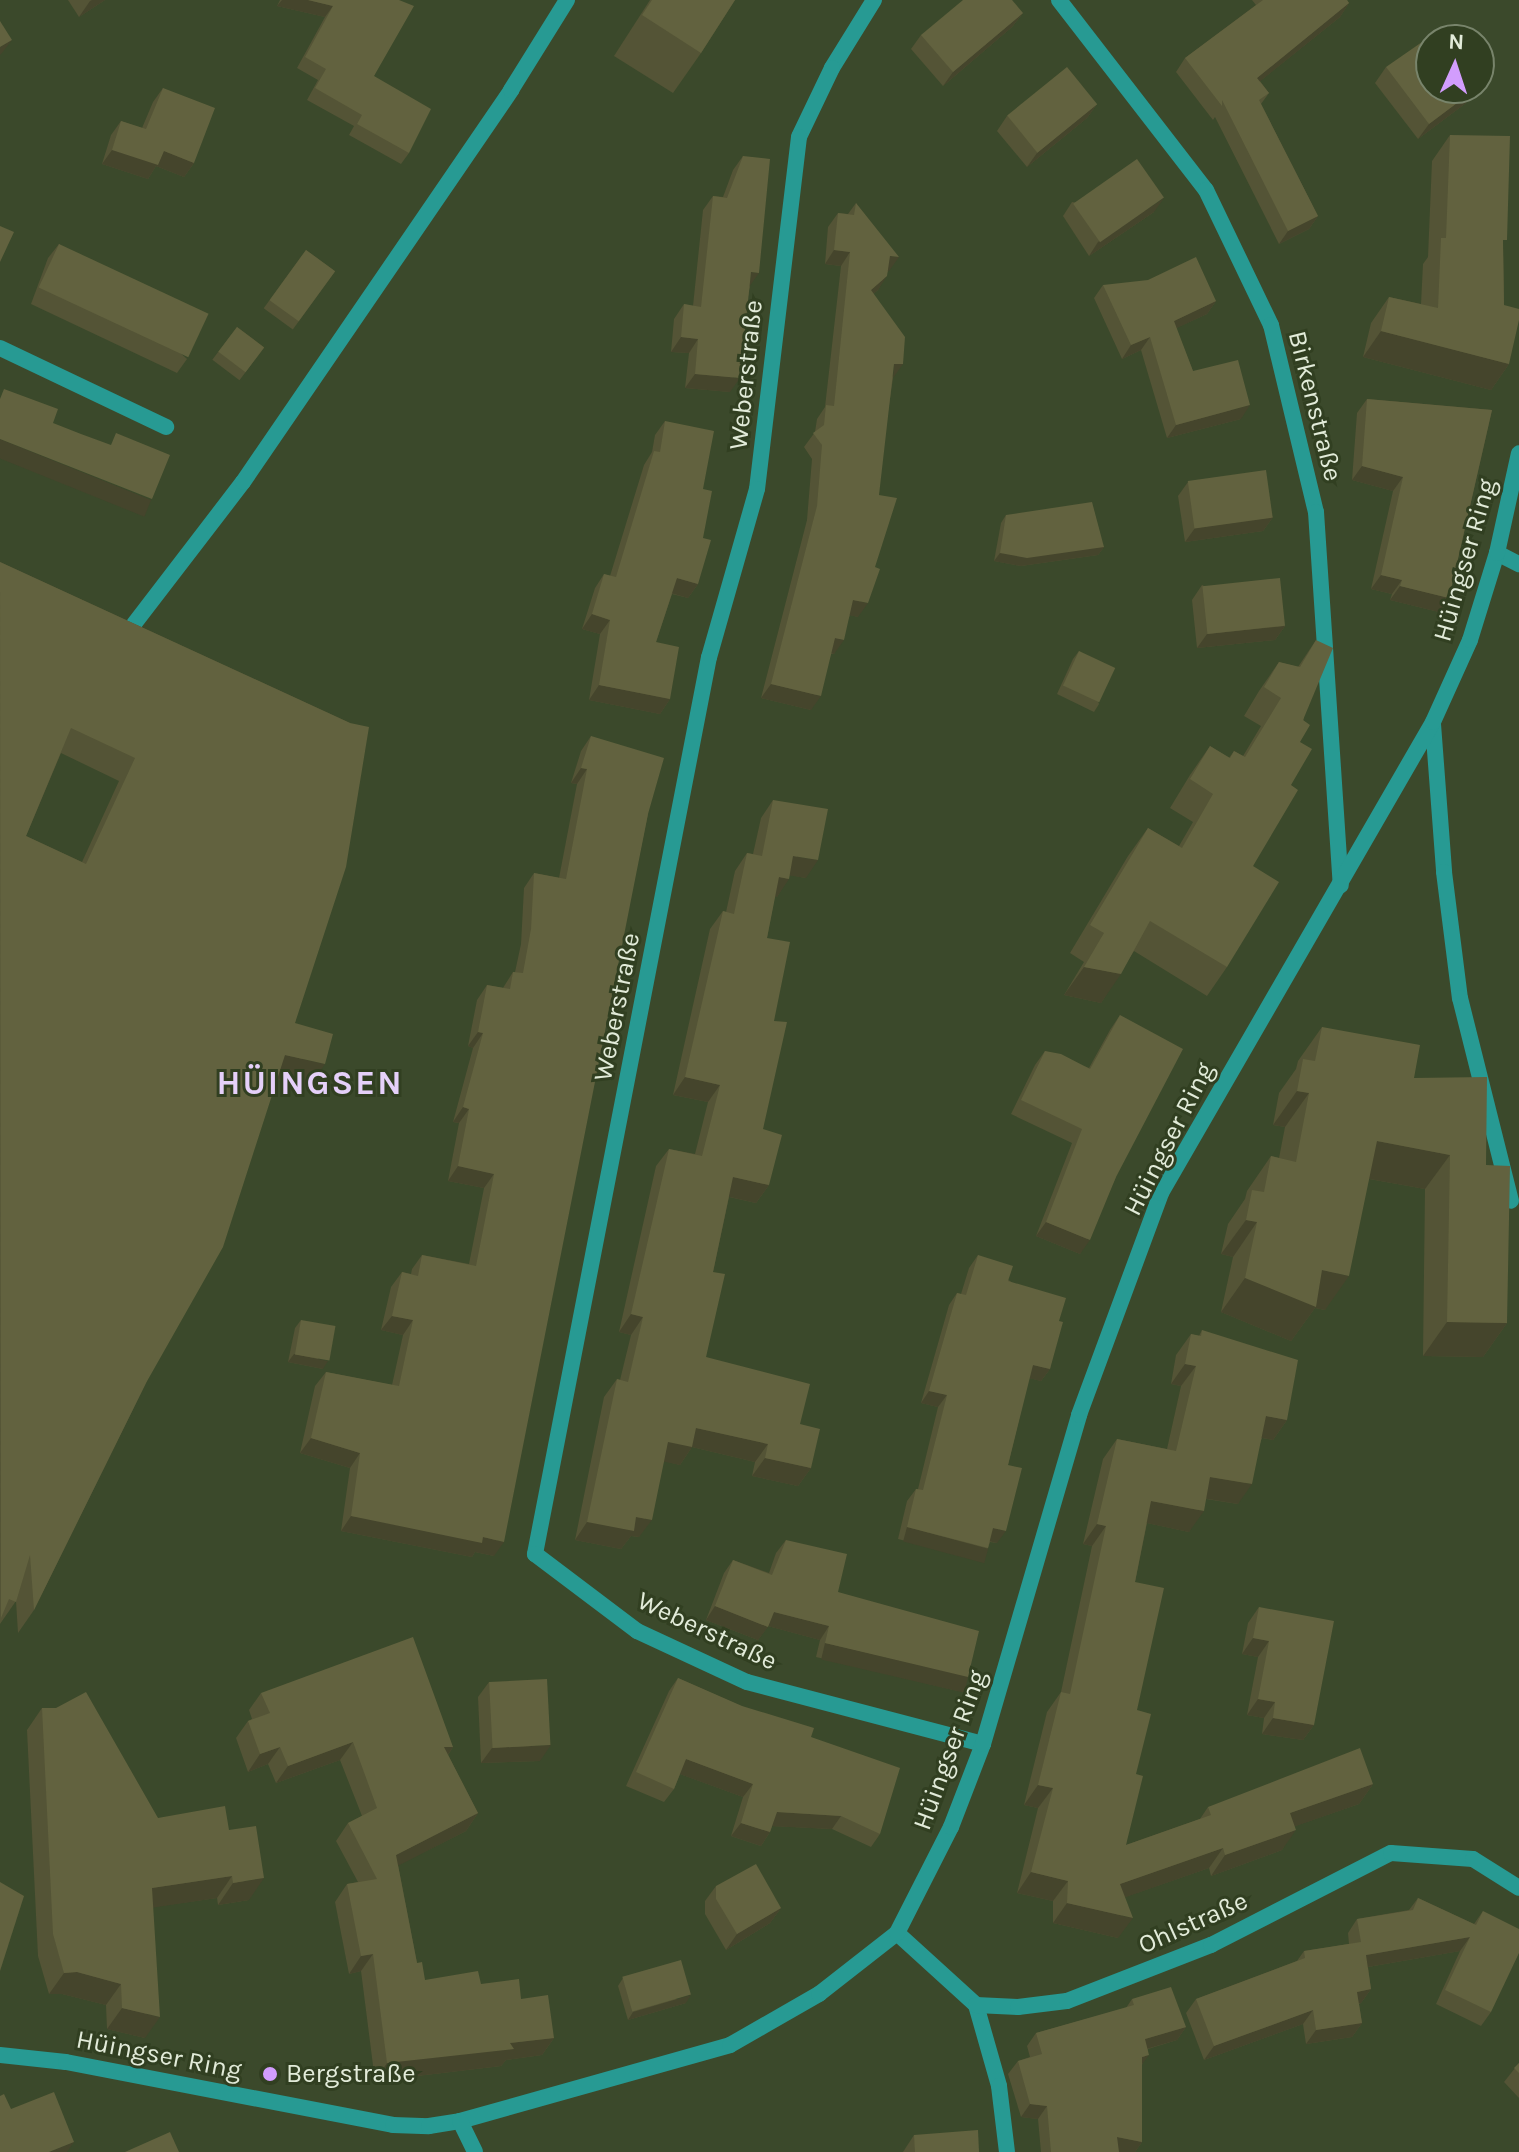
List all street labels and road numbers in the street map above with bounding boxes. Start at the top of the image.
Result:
street label: Weberstraße [723,299,769,451]
street label: Birkenstraße [1281,328,1349,484]
street label: Hüingser Ring [1427,475,1503,645]
street label: Weberstraße [587,930,647,1084]
street label: Hüingser Ring [1117,1057,1221,1221]
street label: Weberstraße [632,1585,782,1677]
street label: Hüingser Ring [907,1666,993,1834]
street label: Ohlstraße [1134,1885,1252,1961]
street label: Hüingser Ring [74,2024,244,2086]

